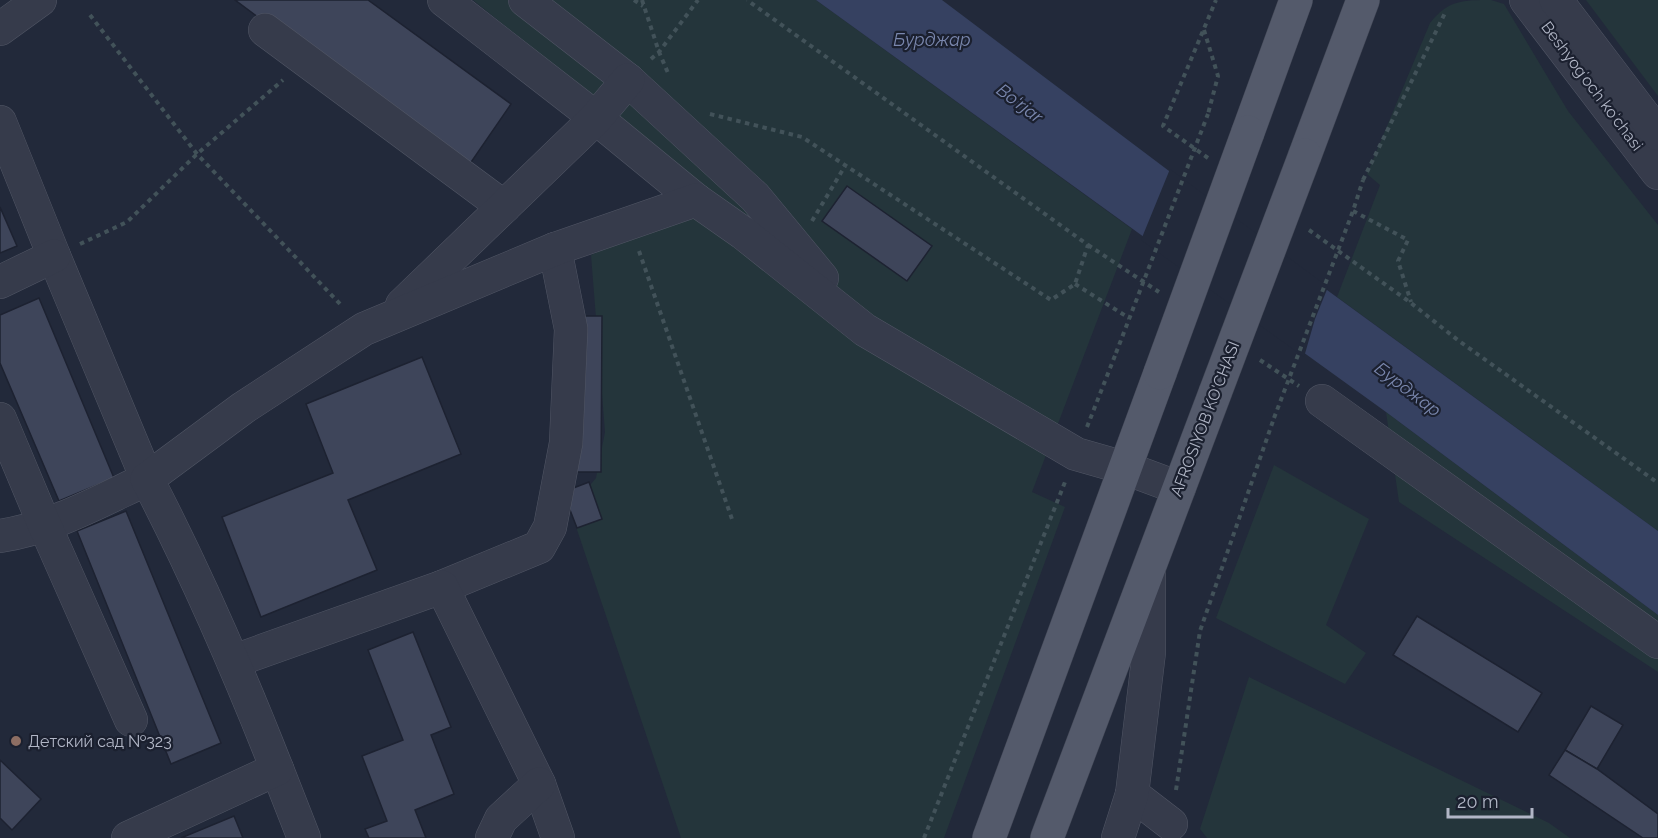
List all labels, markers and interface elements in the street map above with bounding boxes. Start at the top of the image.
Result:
street label: Beshyogʻoch koʻchasi [1537,18,1647,154]
water label: Бурджар [893,29,971,50]
water label: Bo‘rjar [993,79,1048,128]
street label: AFROSIYOB KO'CHASI [1167,339,1243,499]
water label: Бурджар [1371,357,1445,421]
place label: Детский сад №323 [28,732,172,751]
marker: Детский сад №323 [9,734,23,748]
scale bar [1448,781,1532,819]
text: 20 m [1457,791,1499,812]

